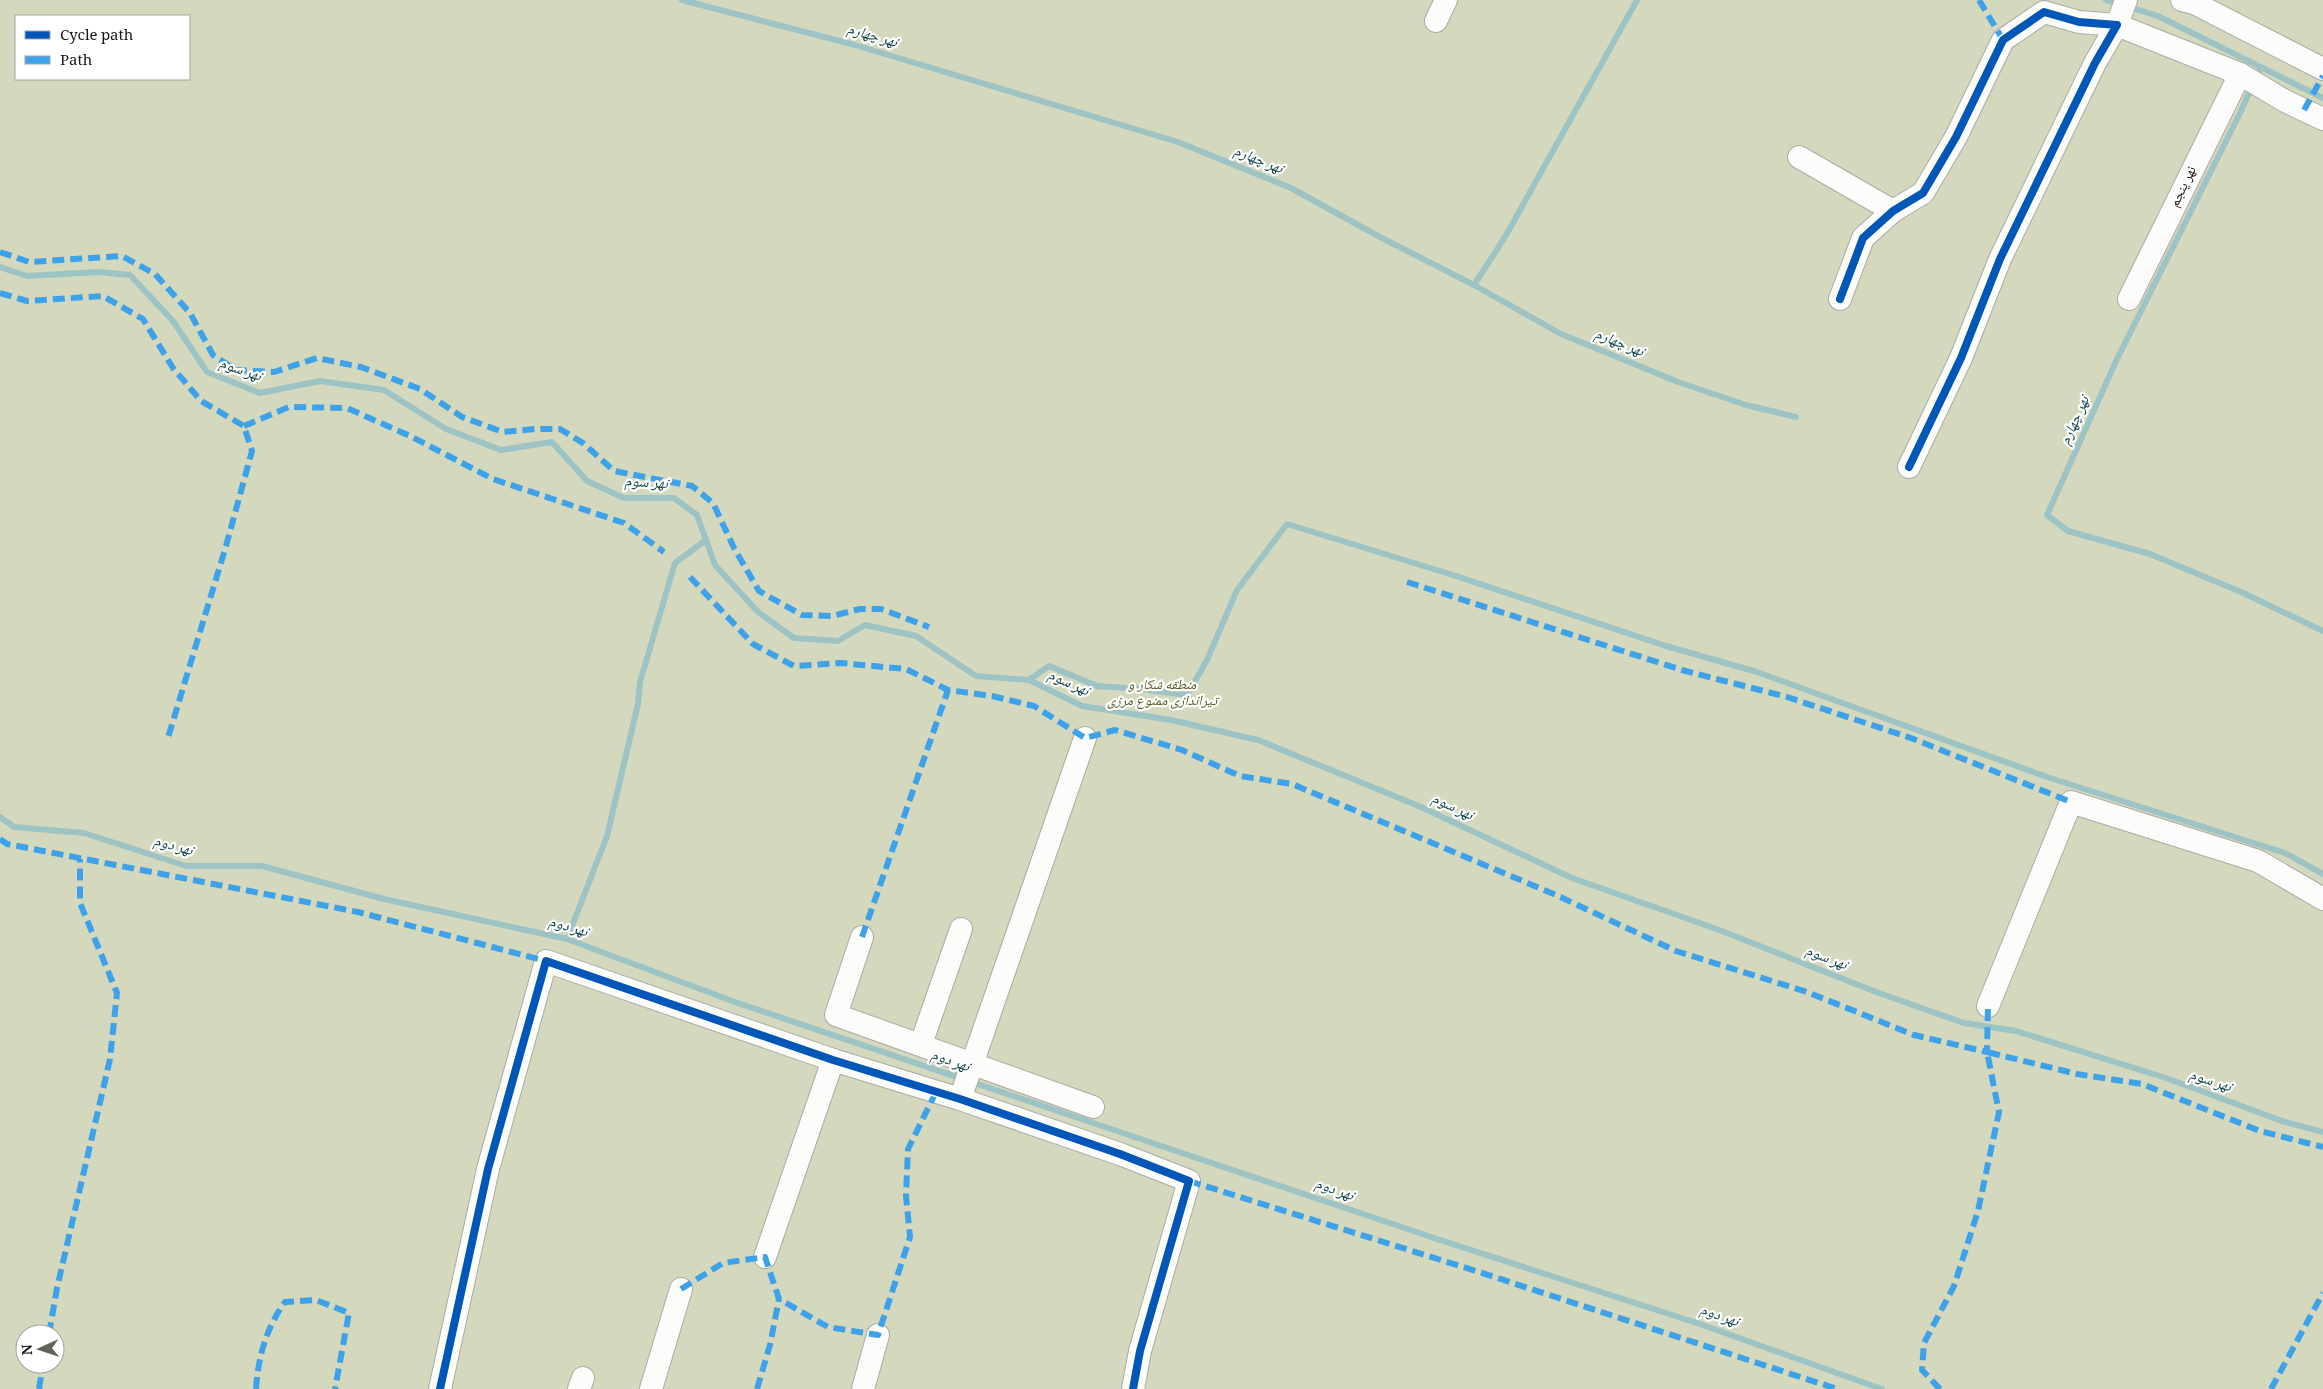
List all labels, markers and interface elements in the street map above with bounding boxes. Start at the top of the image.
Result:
legend [15,15,190,80]
water label: نهر چهارم [844,17,903,57]
text: Cycle path [60,24,134,50]
text: Path [60,49,93,75]
water label: نهر چهارم [1229,139,1289,184]
street label: نهر پنجم [2164,162,2204,212]
water label: نهر چهارم [1590,322,1650,367]
water label: نهر سوم [215,352,267,391]
water label: نهر چهارم [2054,390,2099,450]
water label: نهر سوم [624,470,671,498]
water label: نهر سوم [1043,663,1096,706]
park label: منطقه شکار و تیراندازی ممنوع مرزی [1107,674,1220,714]
water label: نهر سوم [1427,787,1480,830]
water label: نهر دوم [150,829,198,865]
water label: نهر دوم [545,910,593,947]
water label: نهر سوم [1801,939,1854,980]
water label: نهر دوم [927,1043,976,1082]
water label: نهر سوم [2185,1063,2237,1102]
water label: نهر دوم [1311,1172,1360,1211]
water label: نهر دوم [1696,1298,1745,1337]
north arrow [15,1324,65,1374]
text: N [17,1343,41,1356]

